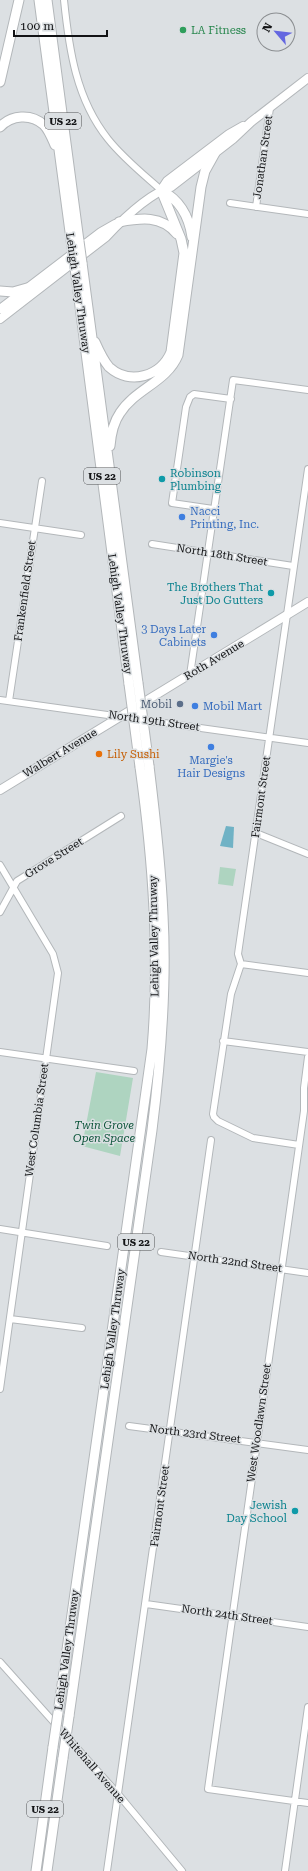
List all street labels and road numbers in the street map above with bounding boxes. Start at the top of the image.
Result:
road number: US 22 [45,113,81,129]
street label: Jonathan Street [251,114,275,200]
street label: Lehigh Valley Thruway [63,232,93,355]
road number: US 22 [84,468,120,484]
street label: Frankenfield Street [11,540,39,642]
street label: North 18th Street [176,541,268,569]
street label: Lehigh Valley Thruway [105,553,135,676]
street label: Roth Avenue [182,637,246,683]
street label: North 19th Street [108,708,200,734]
street label: Walbert Avenue [21,726,99,780]
street label: Fairmont Street [249,755,273,839]
street label: Grove Street [23,835,85,881]
street label: Lehigh Valley Thruway [146,875,162,997]
street label: West Columbia Street [23,1062,51,1178]
road number: US 22 [118,1234,154,1250]
street label: North 22nd Street [187,1249,283,1275]
street label: Lehigh Valley Thruway [98,1267,128,1390]
street label: West Woodlawn Street [244,1363,274,1483]
street label: North 23rd Street [148,1422,242,1446]
street label: Fairmont Street [148,1464,172,1548]
street label: Lehigh Valley Thruway [52,1588,82,1711]
street label: North 24th Street [181,1602,273,1628]
street label: Whitehall Avenue [56,1726,128,1806]
road number: US 22 [27,1801,63,1817]

